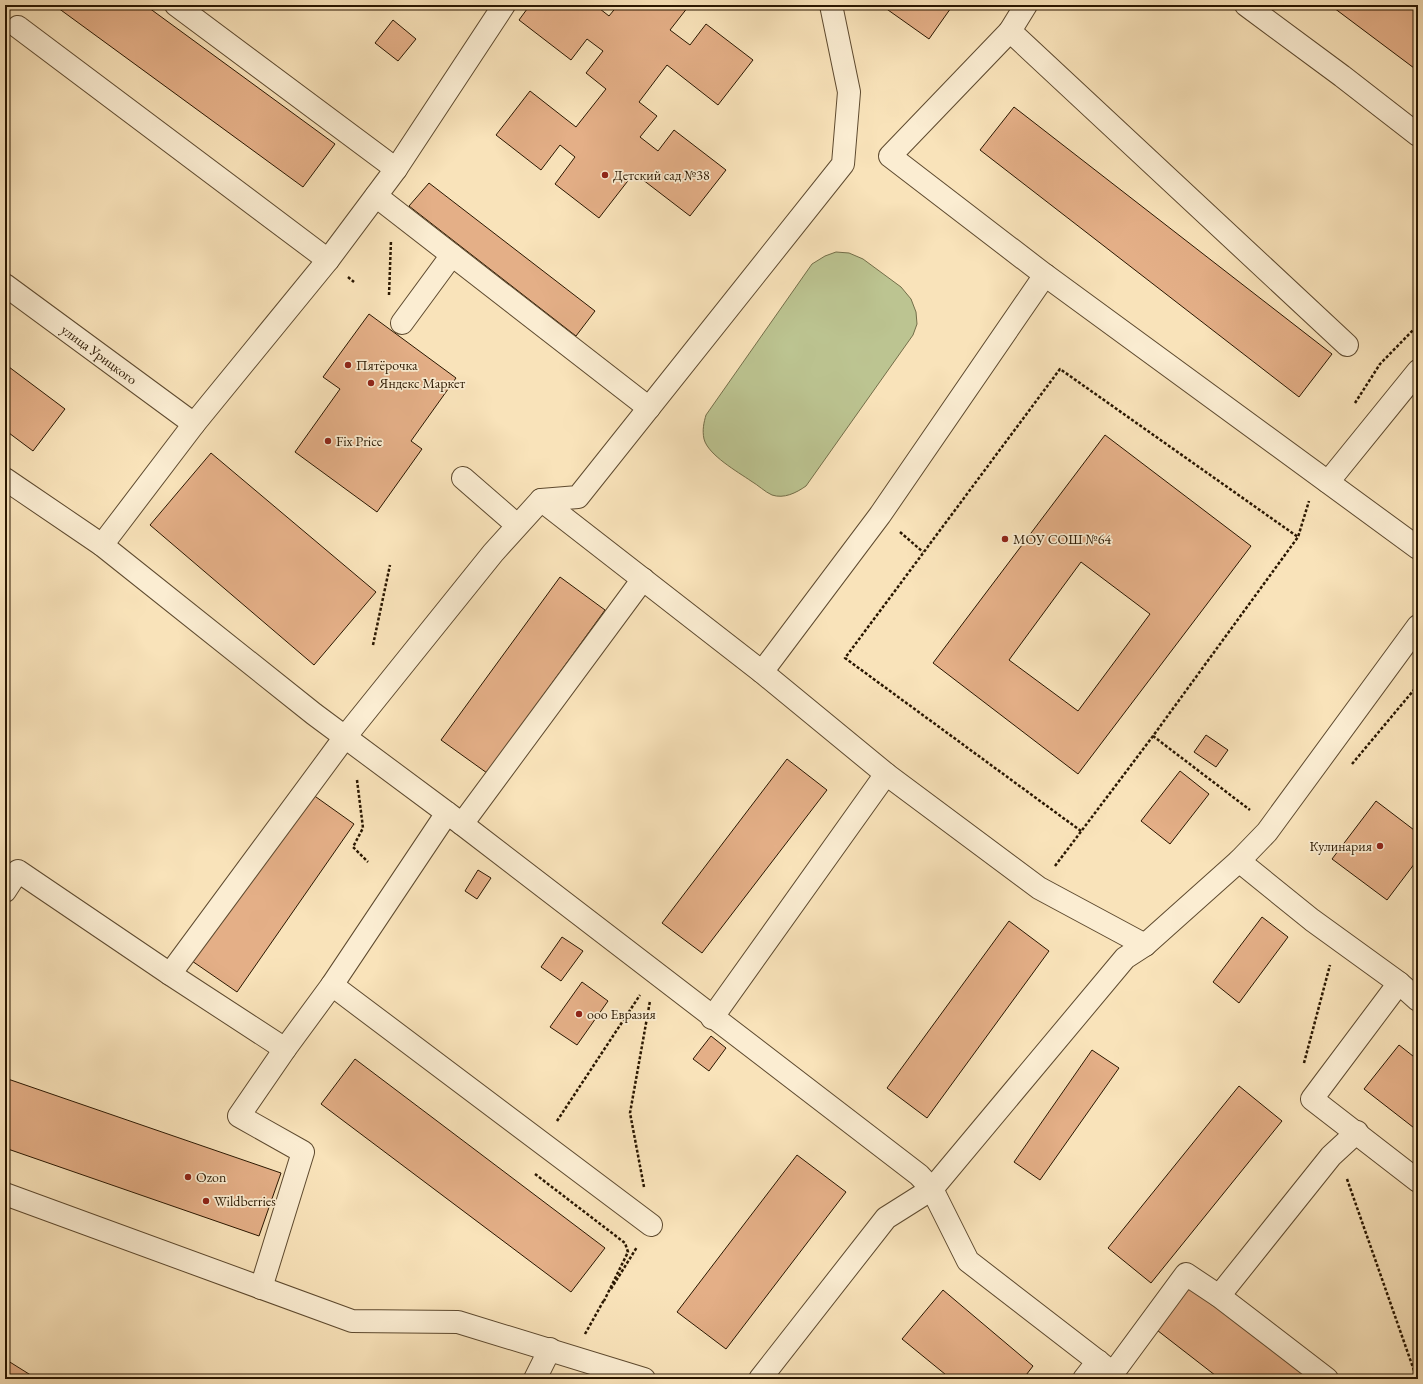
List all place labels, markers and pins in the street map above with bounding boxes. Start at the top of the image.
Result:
place label: Детский сад №38 [613,166,710,184]
marker: Детский сад №38 [600,170,610,180]
place label: Пятёрочка [356,356,418,374]
marker: Пятёрочка [343,360,353,370]
place label: Яндекс Маркет [378,374,465,392]
marker: Яндекс Маркет [366,378,376,388]
place label: Fix Price [336,432,383,450]
marker: Fix Price [323,436,333,446]
place label: МОУ СОШ №64 [1013,530,1111,548]
marker: МОУ СОШ №64 [1000,534,1010,544]
place label: Кулинария [1310,837,1372,855]
marker: Кулинария [1375,841,1385,851]
place label: ооо Евразия [587,1005,656,1023]
marker: ооо Евразия [574,1009,584,1019]
place label: Ozon [196,1168,227,1186]
marker: Ozon [183,1172,193,1182]
place label: Wildberries [214,1192,276,1210]
marker: Wildberries [201,1196,211,1206]

